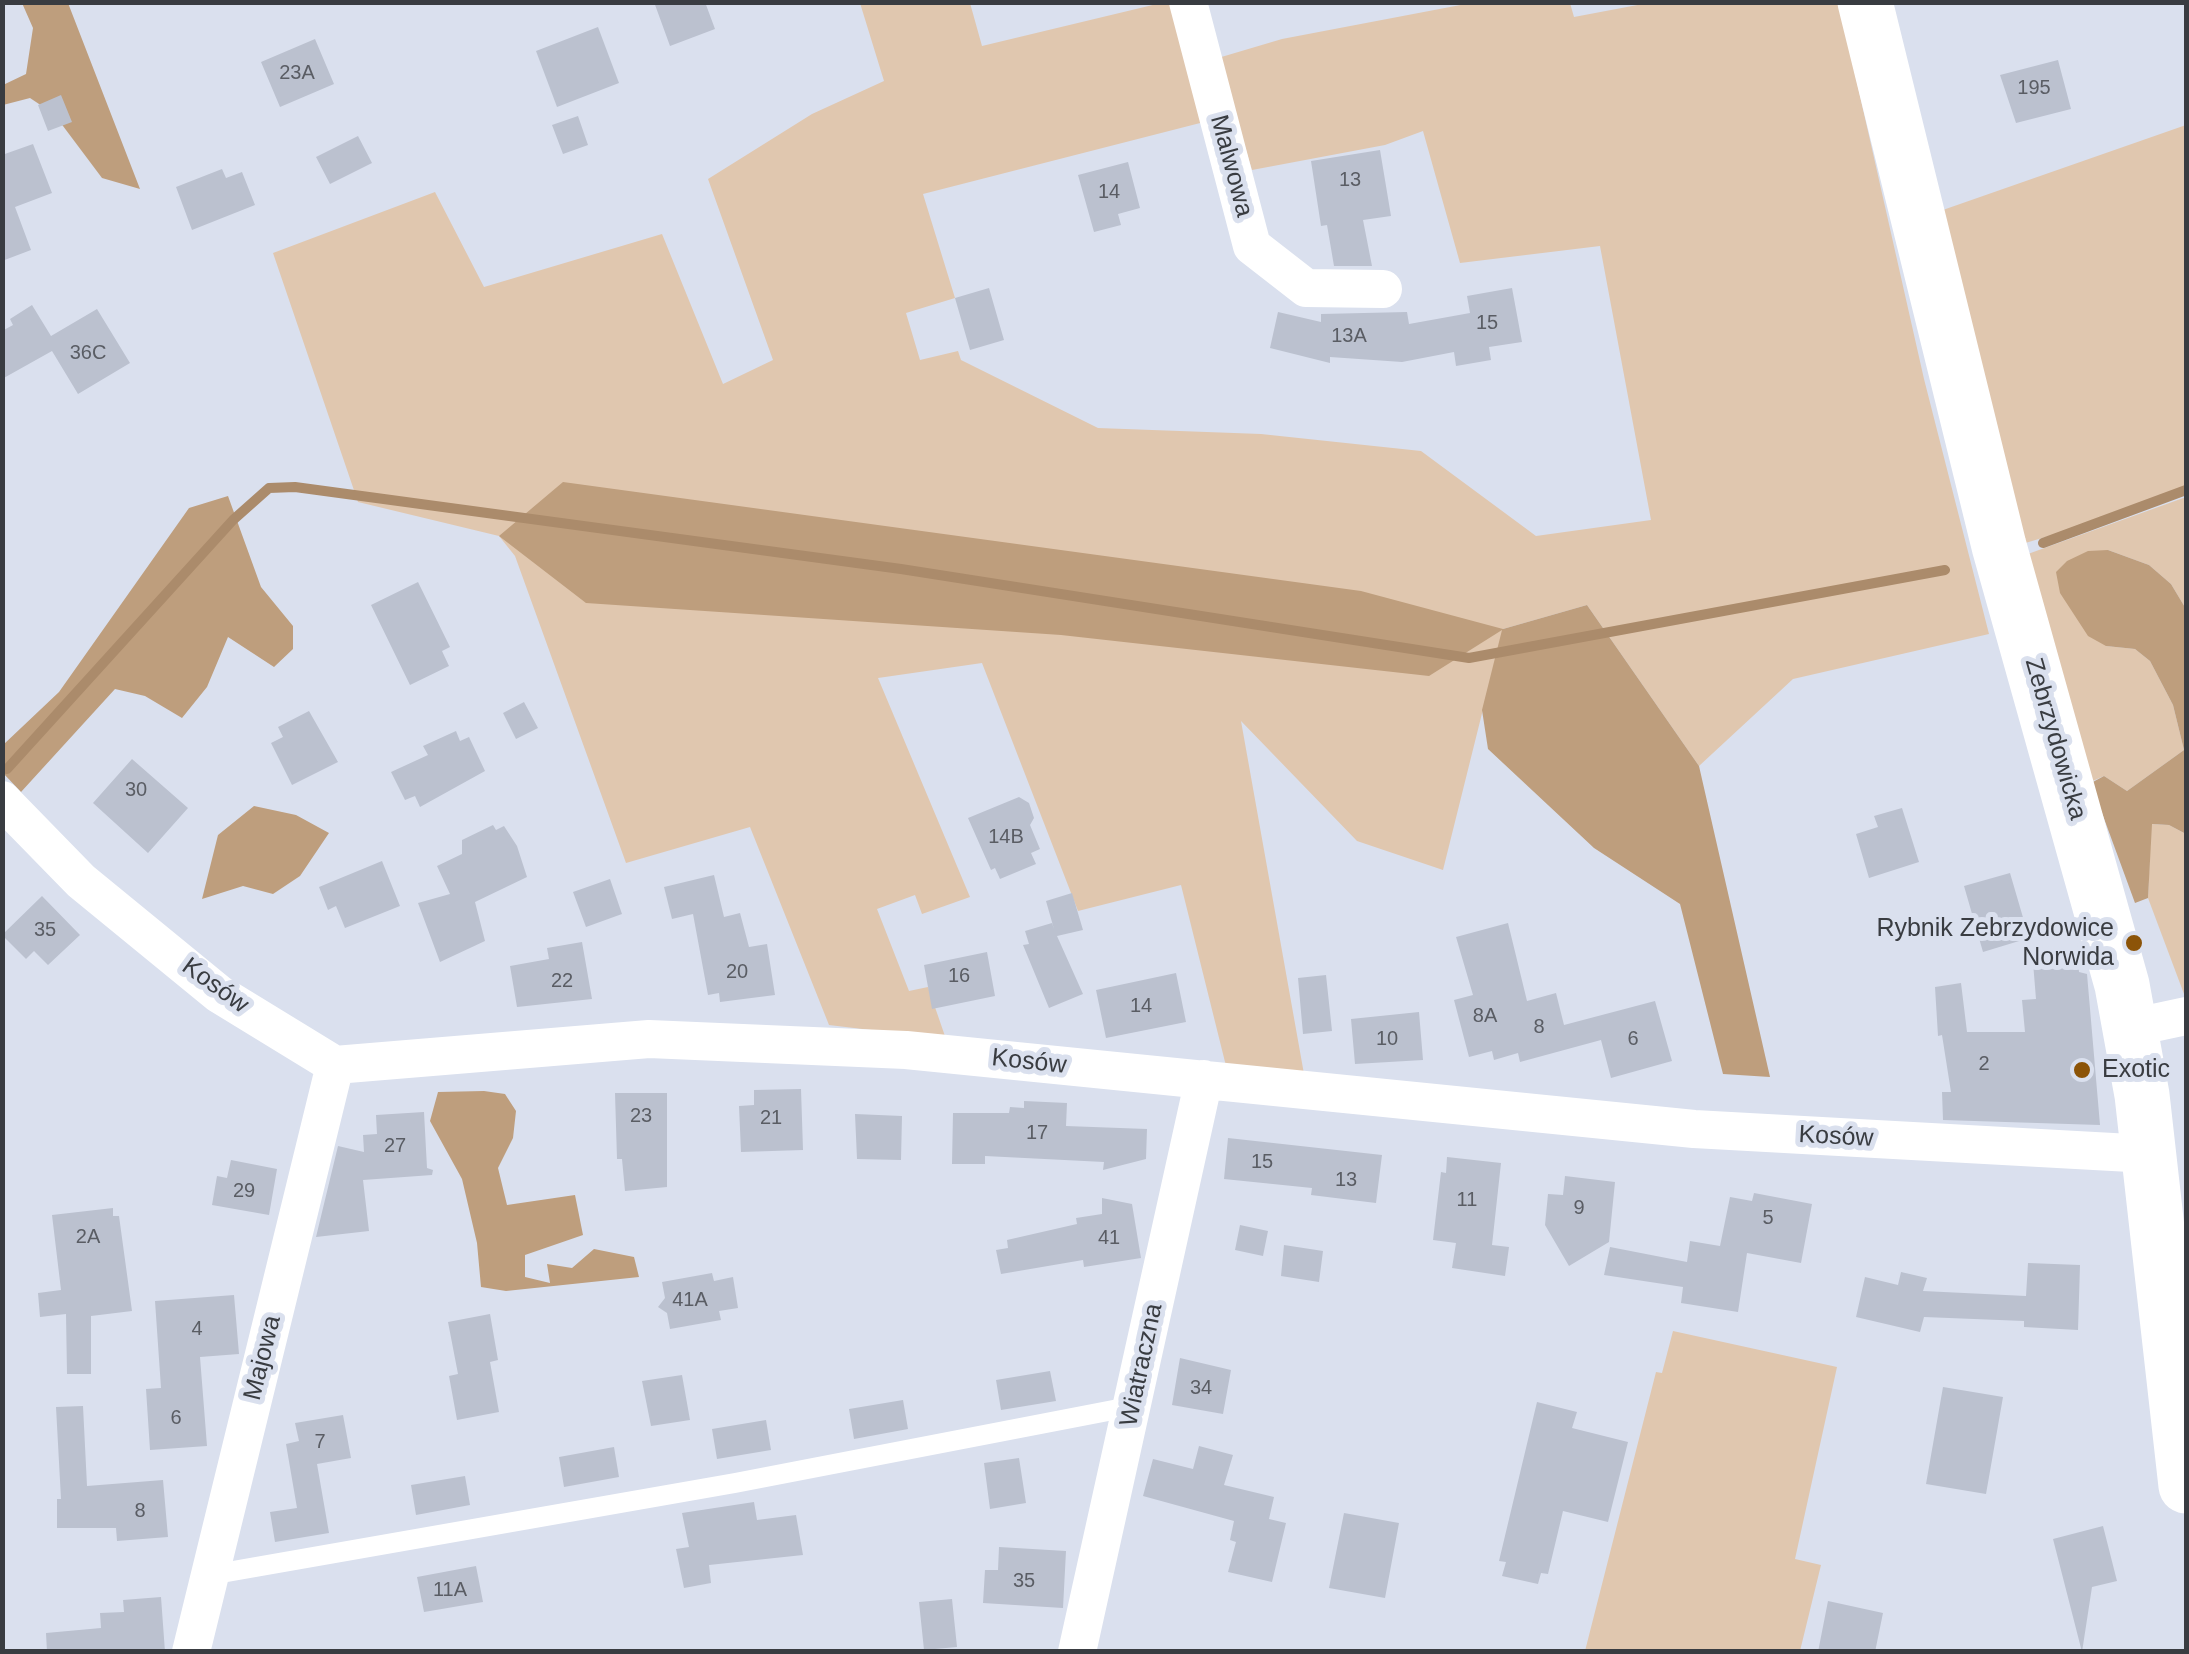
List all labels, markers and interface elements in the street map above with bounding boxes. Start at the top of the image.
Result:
house number: 23A [279,61,315,85]
house number: 195 [2017,76,2051,100]
street label: Malwowa [1203,112,1259,220]
house number: 13 [1339,168,1361,192]
house number: 14 [1098,180,1120,204]
house number: 15 [1476,311,1498,335]
house number: 13A [1331,324,1367,348]
house number: 36C [70,341,106,365]
street label: Zebrzydowicka [2018,655,2092,823]
house number: 30 [125,778,147,802]
house number: 14B [988,825,1024,849]
place label: Rybnik Zebrzydowice Norwida [1876,914,2114,973]
house number: 35 [34,918,56,942]
marker: Rybnik Zebrzydowice Norwida [2123,932,2145,954]
street label: Kosów [176,952,254,1020]
house number: 20 [726,960,748,984]
house number: 16 [948,964,970,988]
house number: 22 [551,969,573,993]
house number: 14 [1130,994,1152,1018]
house number: 8A [1473,1004,1497,1028]
house number: 8 [1533,1015,1545,1039]
house number: 10 [1376,1027,1398,1051]
house number: 6 [1627,1027,1639,1051]
street label: Kosów [990,1043,1068,1081]
house number: 2 [1978,1052,1990,1076]
place label: Exotic [2102,1055,2170,1085]
marker: Exotic [2071,1059,2093,1081]
house number: 23 [630,1104,652,1128]
house number: 21 [760,1106,782,1130]
street label: Kosów [1798,1120,1874,1154]
house number: 17 [1026,1121,1048,1145]
house number: 27 [384,1134,406,1158]
house number: 15 [1251,1150,1273,1174]
house number: 13 [1335,1168,1357,1192]
house number: 29 [233,1179,255,1203]
house number: 11 [1457,1188,1477,1212]
house number: 9 [1573,1196,1585,1220]
house number: 5 [1762,1206,1774,1230]
house number: 2A [76,1225,100,1249]
house number: 41 [1098,1226,1120,1250]
house number: 41A [672,1288,708,1312]
street label: Wiatraczna [1114,1301,1170,1429]
street label: Majowa [238,1313,288,1403]
house number: 4 [191,1317,203,1341]
house number: 34 [1190,1376,1212,1400]
house number: 6 [170,1406,182,1430]
house number: 7 [314,1430,326,1454]
house number: 8 [134,1499,146,1523]
house number: 35 [1013,1569,1035,1593]
house number: 11A [433,1578,467,1602]

